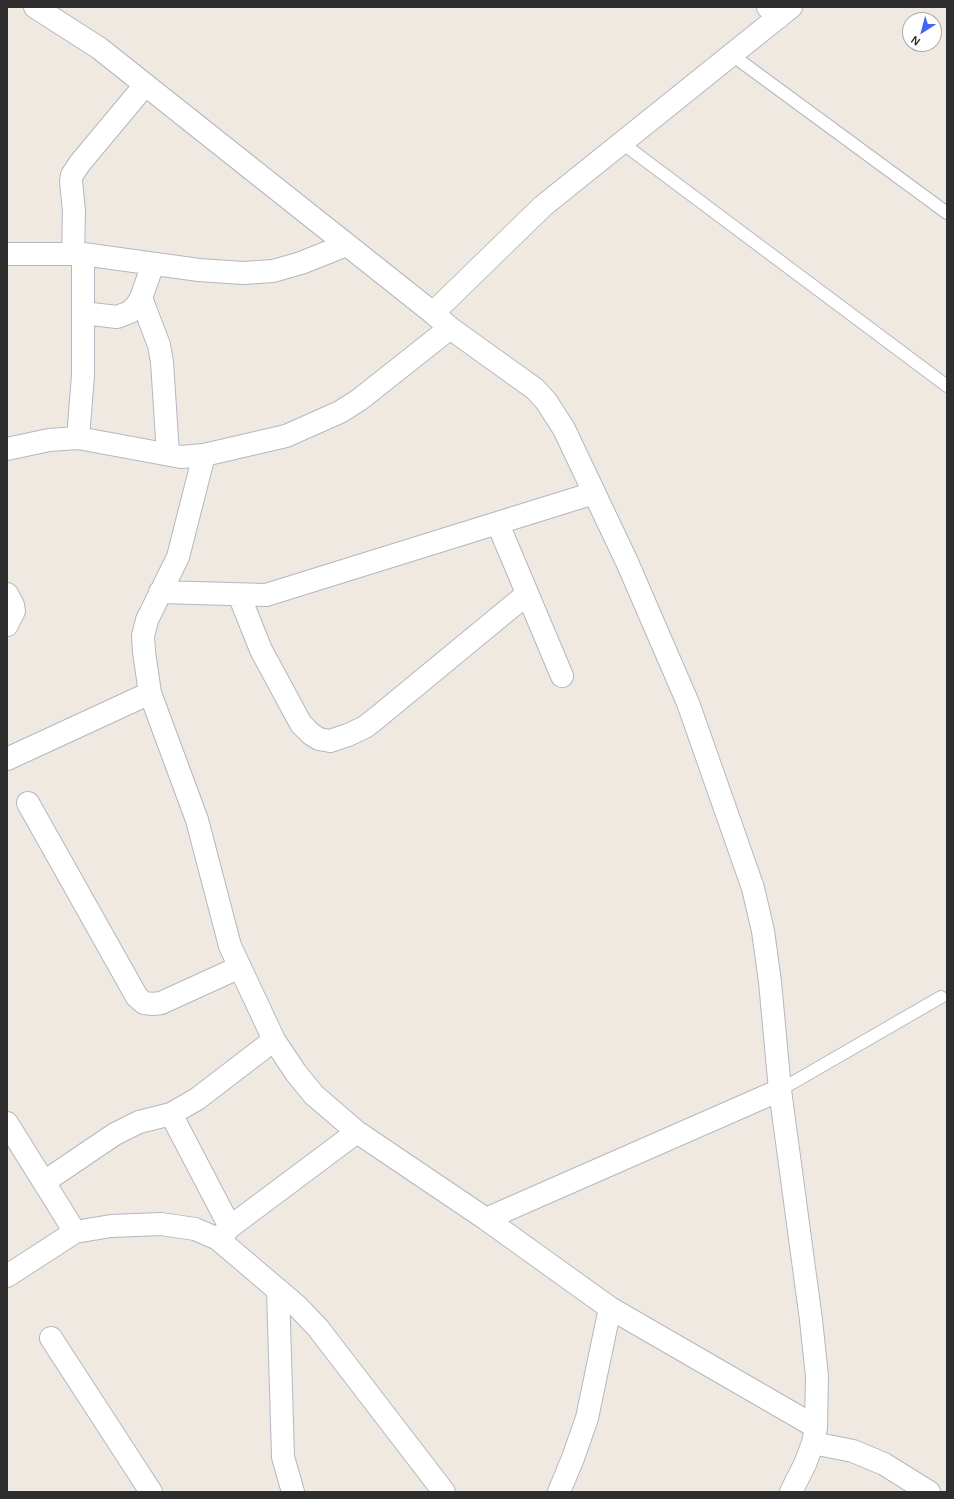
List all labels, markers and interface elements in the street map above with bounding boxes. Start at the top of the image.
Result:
north arrow [902,12,942,52]
text: N [909,34,922,48]

